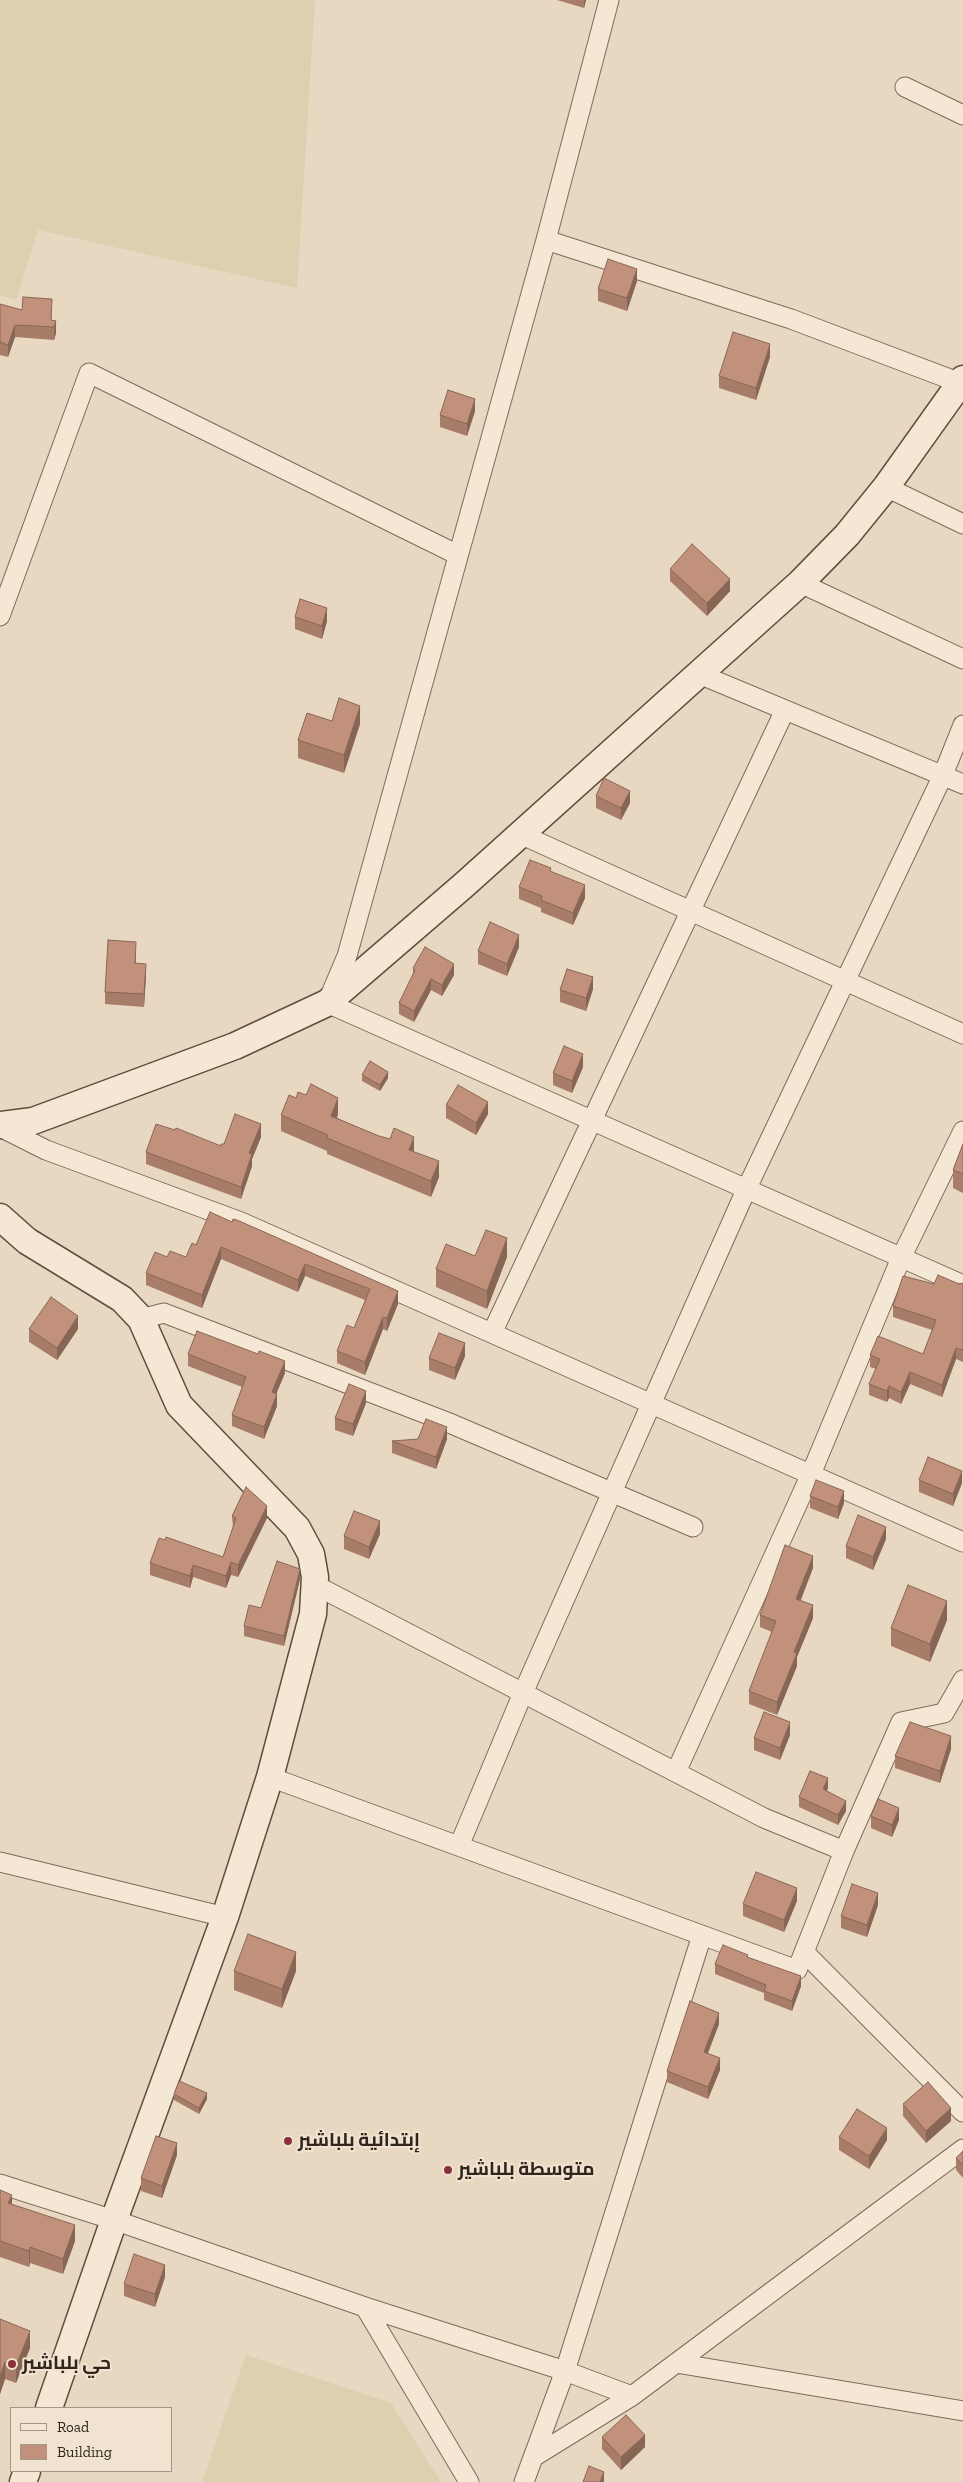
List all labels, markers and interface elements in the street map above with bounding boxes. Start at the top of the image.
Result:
place label: إبتدائية بلباشير [298,2130,420,2152]
marker: إبتدائية بلباشير [282,2135,294,2147]
place label: متوسطة بلباشير [458,2159,595,2181]
marker: متوسطة بلباشير [442,2164,454,2176]
place label: حي بلباشير [22,2353,111,2375]
marker: حي بلباشير [6,2358,18,2370]
legend [10,2407,172,2472]
text: Road [57,2418,89,2436]
text: Building [57,2443,112,2461]

